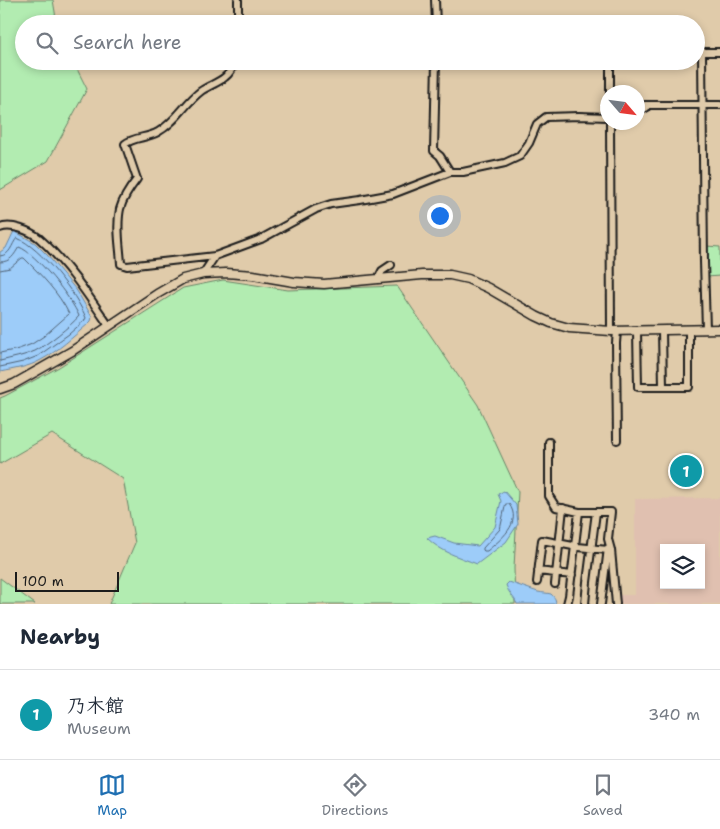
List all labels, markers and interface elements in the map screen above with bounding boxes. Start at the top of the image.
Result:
search box [15,15,705,70]
icon: search [33,29,61,57]
text: Search here [73,30,182,55]
north arrow [600,85,645,130]
your location [427,203,453,229]
pin: 1 [670,452,702,490]
map controls [660,544,705,589]
button: layers [660,544,705,589]
scale bar [15,569,119,592]
text: 100 m [22,572,64,590]
text: Nearby [20,623,100,651]
text: 乃木館 [67,693,124,718]
text: 1 [32,704,40,725]
text: 340 m [648,704,700,725]
text: Museum [67,718,131,739]
tab: Map [97,771,127,819]
tab: Directions [322,771,389,819]
tab: Saved [583,771,623,819]

